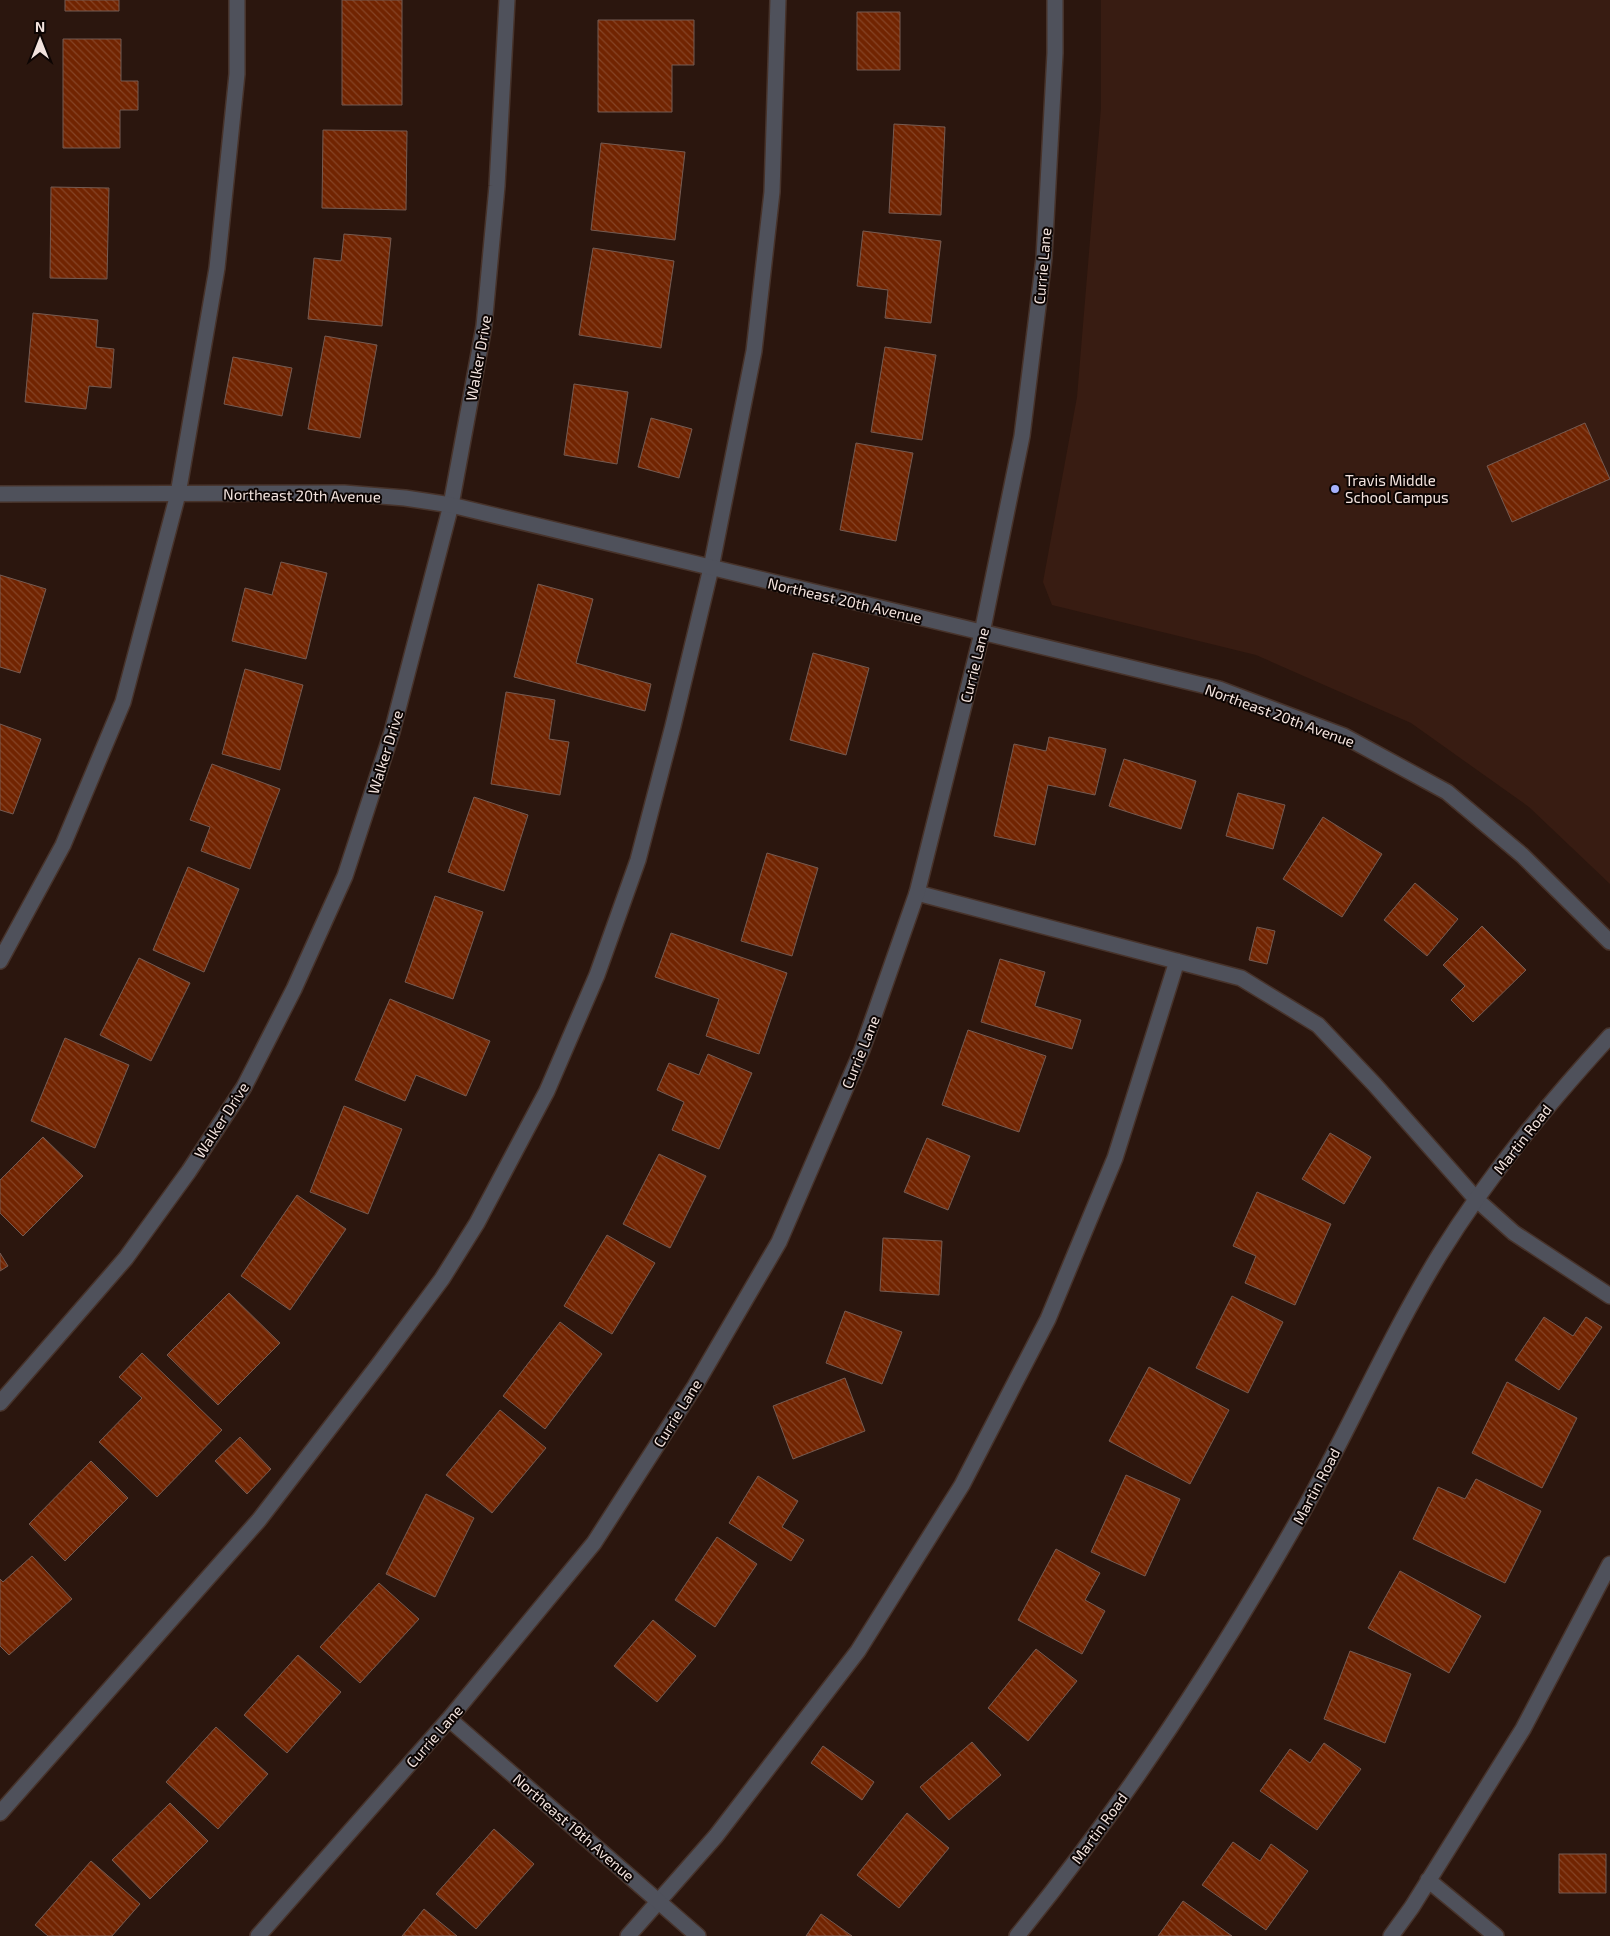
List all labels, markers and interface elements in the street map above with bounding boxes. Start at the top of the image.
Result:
north arrow [15,15,65,65]
text: N [35,18,45,35]
street label: Currie Lane [1030,227,1054,305]
street label: Walker Drive [462,314,494,402]
place label: Travis Middle School Campus [1345,471,1449,506]
marker: Travis Middle School Campus [1329,483,1341,495]
street label: Northeast 20th Avenue [223,485,381,505]
street label: Northeast 20th Avenue [766,573,924,627]
street label: Currie Lane [956,625,992,705]
street label: Northeast 20th Avenue [1203,680,1357,750]
street label: Walker Drive [364,708,406,796]
street label: Currie Lane [837,1013,883,1091]
street label: Walker Drive [190,1079,252,1161]
street label: Martin Road [1489,1101,1555,1177]
street label: Currie Lane [649,1376,705,1450]
street label: Martin Road [1288,1445,1344,1527]
street label: Currie Lane [402,1701,466,1771]
street label: Northeast 19th Avenue [510,1769,638,1885]
street label: Martin Road [1067,1789,1131,1867]

